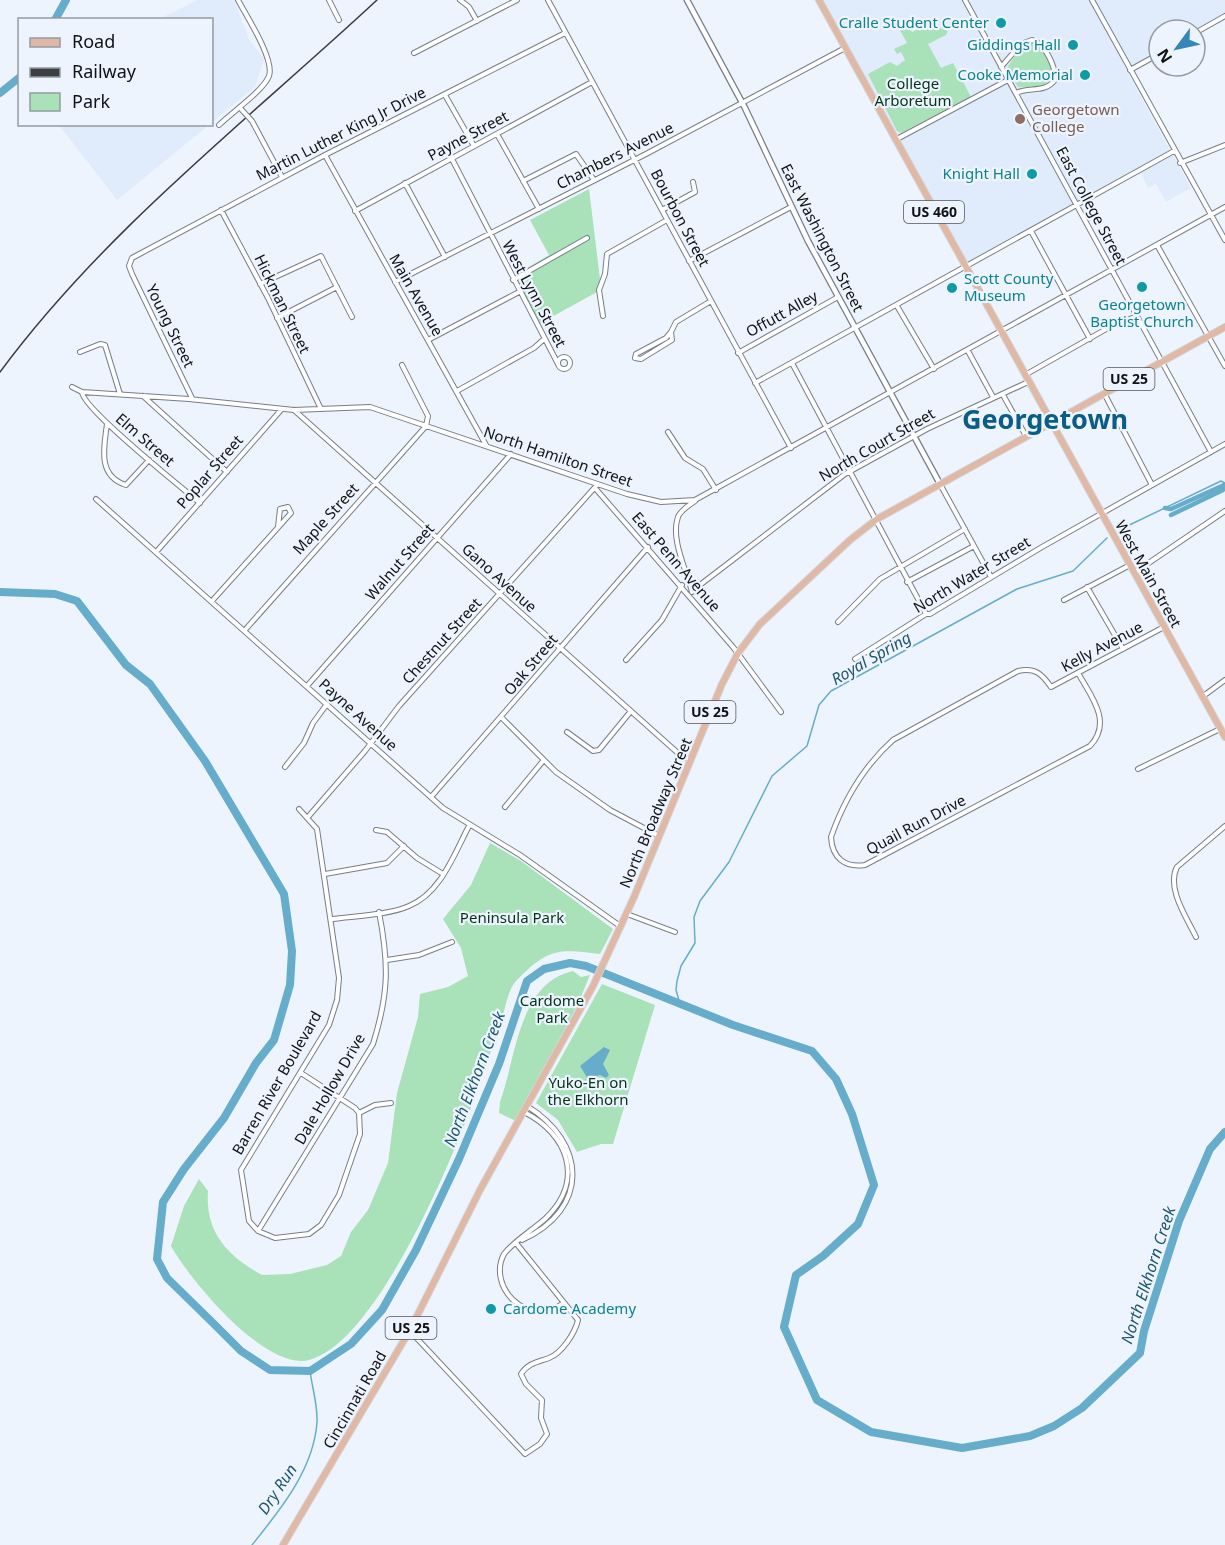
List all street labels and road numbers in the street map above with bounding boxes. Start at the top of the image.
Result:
street label: Martin Luther King Jr Drive [252,82,429,185]
street label: Payne Street [424,105,512,165]
street label: Chambers Avenue [553,117,676,193]
street label: East College Street [1052,143,1132,269]
street label: East Washington Street [777,160,869,316]
street label: Bourbon Street [647,165,715,270]
road number: US 460 [904,201,964,223]
street label: West Lynn Street [498,237,572,351]
street label: Main Avenue [385,250,448,339]
street label: Hickman Street [250,251,316,357]
street label: Young Street [142,281,200,371]
street label: Offutt Alley [742,285,821,341]
road number: US 25 [1104,368,1154,390]
street label: North Court Street [815,403,938,485]
street label: Elm Street [112,408,180,471]
street label: North Hamilton Street [481,421,636,491]
street label: Poplar Street [172,430,247,512]
street label: Maple Street [288,478,363,558]
street label: East Penn Avenue [628,507,726,615]
street label: West Main Street [1111,516,1187,631]
street label: Walnut Street [360,518,439,604]
street label: North Water Street [909,531,1034,617]
street label: Gano Avenue [458,538,541,616]
street label: Chestnut Street [397,593,486,688]
street label: Kelly Avenue [1057,616,1146,676]
street label: Oak Street [499,629,562,699]
street label: Payne Avenue [315,674,402,755]
road number: US 25 [684,701,736,723]
street label: North Broadway Street [614,734,696,891]
street label: Quail Run Drive [862,789,969,859]
street label: Barren River Boulevard [227,1007,325,1158]
street label: Dale Hollow Drive [289,1029,369,1148]
road number: US 25 [386,1317,436,1339]
street label: Cincinnati Road [318,1347,390,1452]

